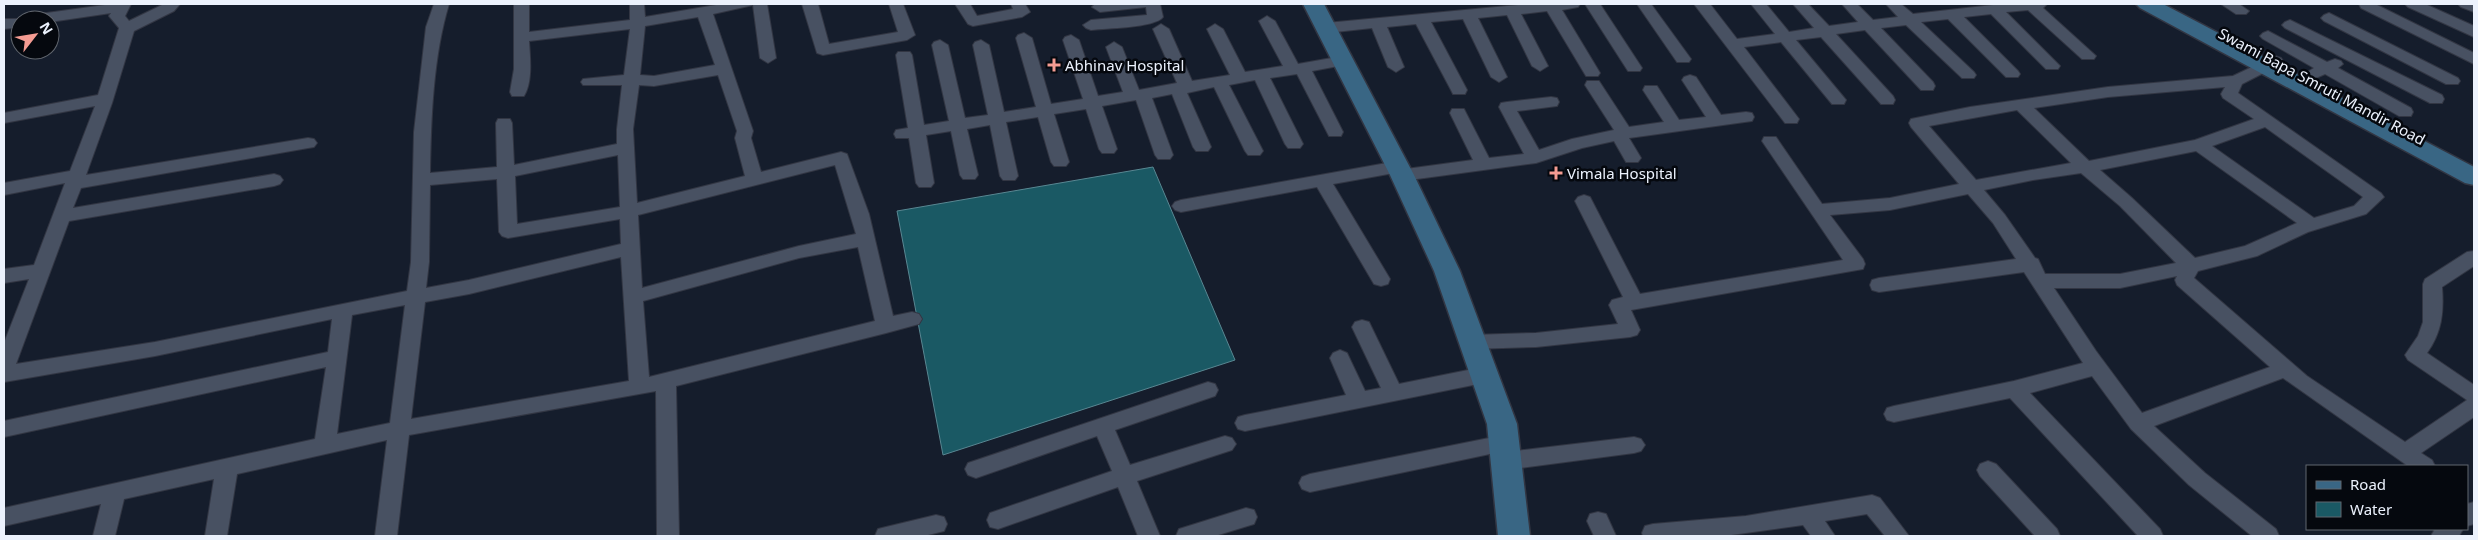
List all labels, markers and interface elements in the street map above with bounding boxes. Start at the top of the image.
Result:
north arrow [10,10,60,60]
text: N [35,18,58,38]
street label: Swami Bapa Smruti Mandir Road [2215,23,2429,149]
place label: Abhinav Hospital [1065,55,1184,75]
marker: Abhinav Hospital [1047,58,1061,72]
place label: Vimala Hospital [1567,163,1677,183]
marker: Vimala Hospital [1549,166,1563,180]
legend [2306,465,2468,530]
text: Road [2350,474,2386,494]
text: Water [2350,499,2392,519]

